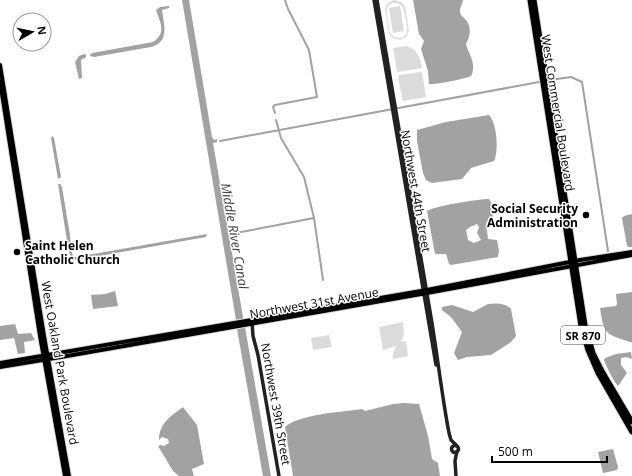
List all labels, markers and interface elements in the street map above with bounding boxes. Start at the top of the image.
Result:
north arrow [12,12,52,52]
text: N [34,25,50,36]
street label: West Commercial Boulevard [537,34,579,192]
street label: Northwest 44th Street [397,128,435,254]
water label: Middle River Canal [217,182,253,291]
place label: Social Security Administration [487,200,578,231]
marker: Social Security Administration [581,210,591,220]
place label: Saint Helen Catholic Church [25,237,120,268]
marker: Saint Helen Catholic Church [12,247,22,257]
street label: West Oakland Park Boulevard [37,280,83,446]
street label: Northwest 31st Avenue [248,283,380,323]
road number: SR 870 [561,326,605,344]
street label: Northwest 39th Street [257,341,295,467]
scale bar [492,438,607,464]
text: 500 m [498,443,533,460]

